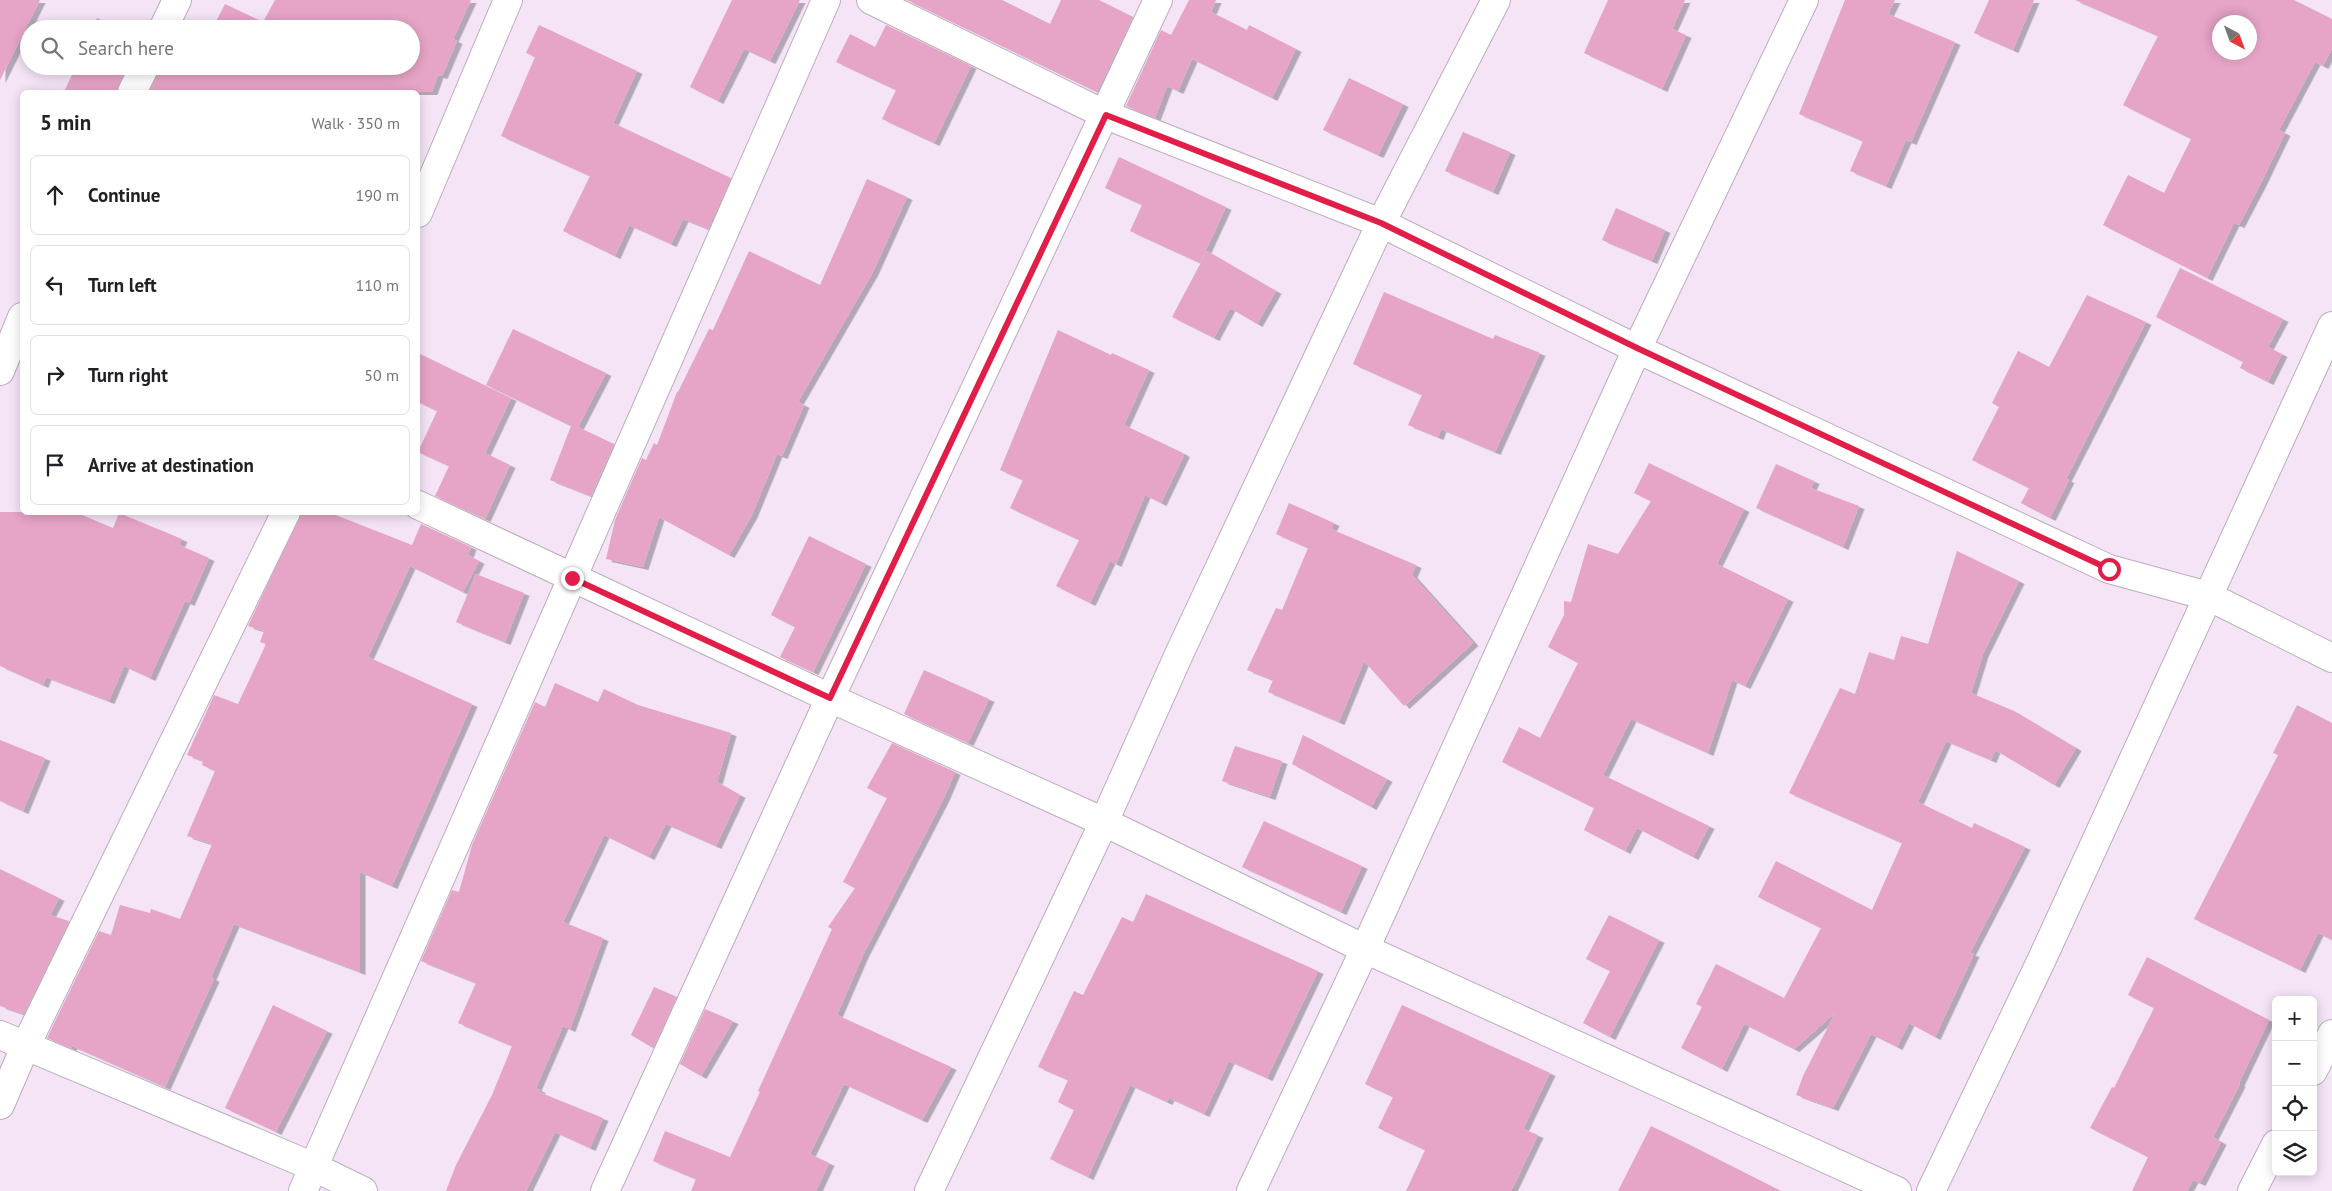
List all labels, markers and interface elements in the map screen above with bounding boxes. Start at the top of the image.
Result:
north arrow [2212,15,2257,60]
search box [20,20,420,75]
icon: search [38,34,66,62]
text: Search here [78,36,174,60]
text: 5 min [40,109,91,136]
text: Walk · 350 m [311,113,400,133]
icon: ahead [41,181,69,209]
text: Continue [88,183,160,207]
text: 190 m [356,185,399,205]
icon: left [41,271,69,299]
text: Turn left [88,273,157,297]
text: 110 m [356,275,399,295]
icon: right [41,361,69,389]
text: Turn right [88,363,168,387]
text: 50 m [364,365,399,385]
icon: arrive [41,451,69,479]
text: Arrive at destination [88,453,254,477]
route start [2098,558,2121,581]
route end [561,567,584,590]
map controls [2272,996,2317,1176]
button: + [2272,996,2317,1041]
button: − [2272,1041,2317,1086]
button: locate [2272,1086,2317,1131]
button: layers [2272,1131,2317,1176]

